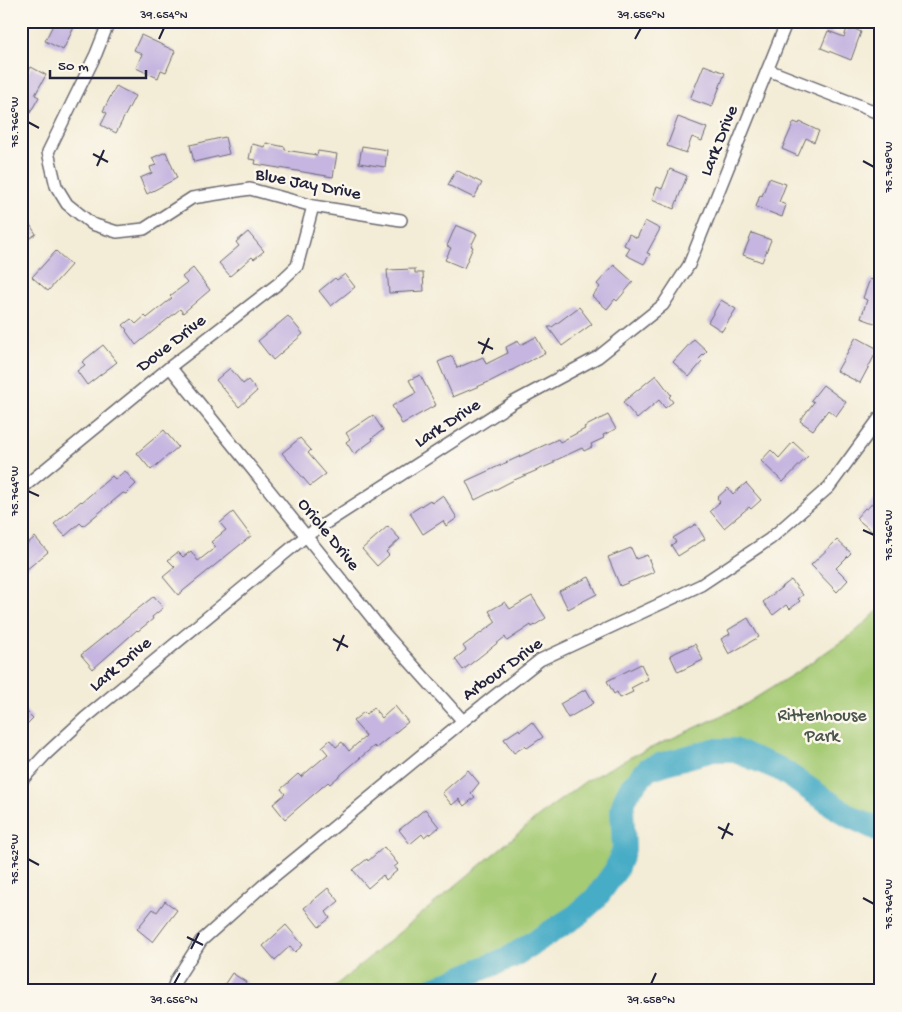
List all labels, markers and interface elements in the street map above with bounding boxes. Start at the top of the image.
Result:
text: 39.654°N [139,9,188,23]
text: 39.656°N [616,9,665,23]
scale bar [50,48,146,80]
text: 50 m [58,58,89,76]
text: 75.766°W [9,97,23,148]
street label: Lark Drive [696,102,744,179]
text: 75.768°W [883,142,897,193]
street label: Blue Jay Drive [252,164,363,206]
street label: Dove Drive [133,310,211,378]
street label: Lark Drive [411,395,486,453]
text: 75.764°W [9,466,23,517]
street label: Oriole Drive [292,495,364,576]
text: 75.766°W [883,510,897,561]
street label: Lark Drive [86,633,157,697]
street label: Arbour Drive [459,633,548,706]
park label: Rittenhouse Park [777,706,867,748]
text: 75.762°W [9,834,23,885]
text: 75.764°W [883,879,897,930]
text: 39.656°N [149,994,198,1008]
text: 39.658°N [626,994,675,1008]

